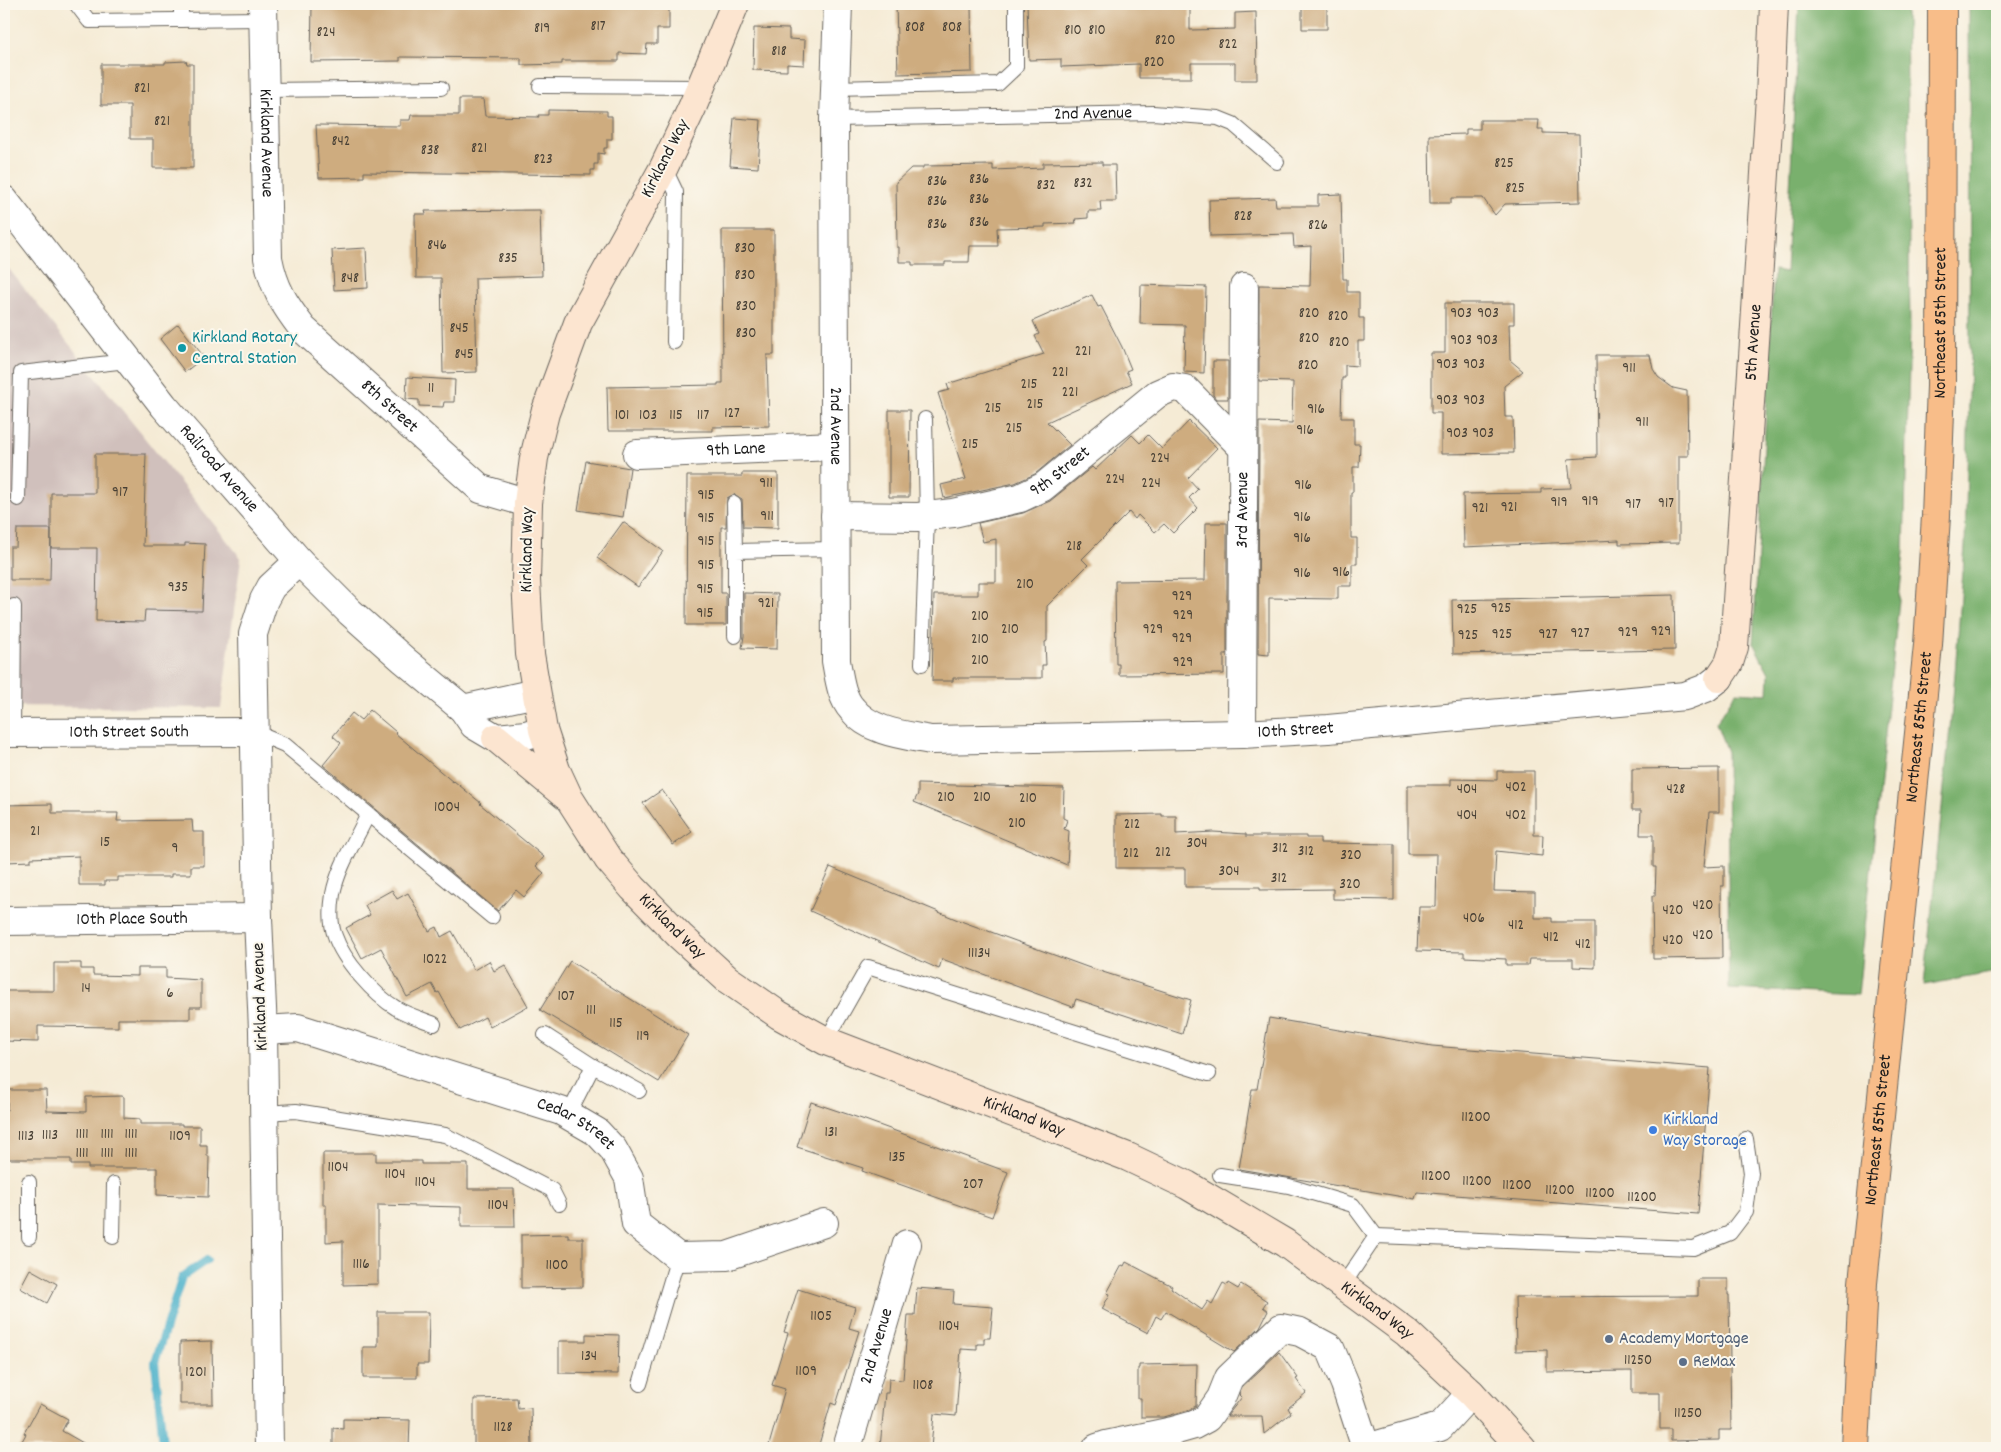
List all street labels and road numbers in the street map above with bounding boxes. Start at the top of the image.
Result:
street label: Kirkland Avenue [252,88,279,198]
street label: 2nd Avenue [1054,101,1132,127]
street label: Kirkland Way [635,115,697,203]
street label: Northeast 85th Street [1928,247,1954,399]
street label: 5th Avenue [1739,303,1769,382]
street label: 8th Street [355,374,424,439]
street label: 2nd Avenue [822,387,848,465]
street label: Railroad Avenue [173,419,264,518]
street label: 9th Lane [706,436,766,464]
street label: 9th Street [1026,440,1096,504]
street label: 3rd Avenue [1230,472,1256,548]
street label: Kirkland Way [515,506,541,593]
street label: Northeast 85th Street [1900,650,1940,804]
street label: 10th Street [1257,716,1335,746]
street label: 10th Street South [69,720,189,745]
street label: Kirkland Way [632,888,711,966]
street label: 10th Place South [76,906,188,933]
street label: Kirkland Avenue [247,942,275,1052]
street label: Northeast 85th Street [1858,1053,1899,1207]
street label: Kirkland Way [979,1090,1069,1144]
street label: Cedar Street [533,1092,621,1157]
street label: Kirkland Way [1335,1275,1420,1346]
street label: 2nd Avenue [854,1305,900,1387]

